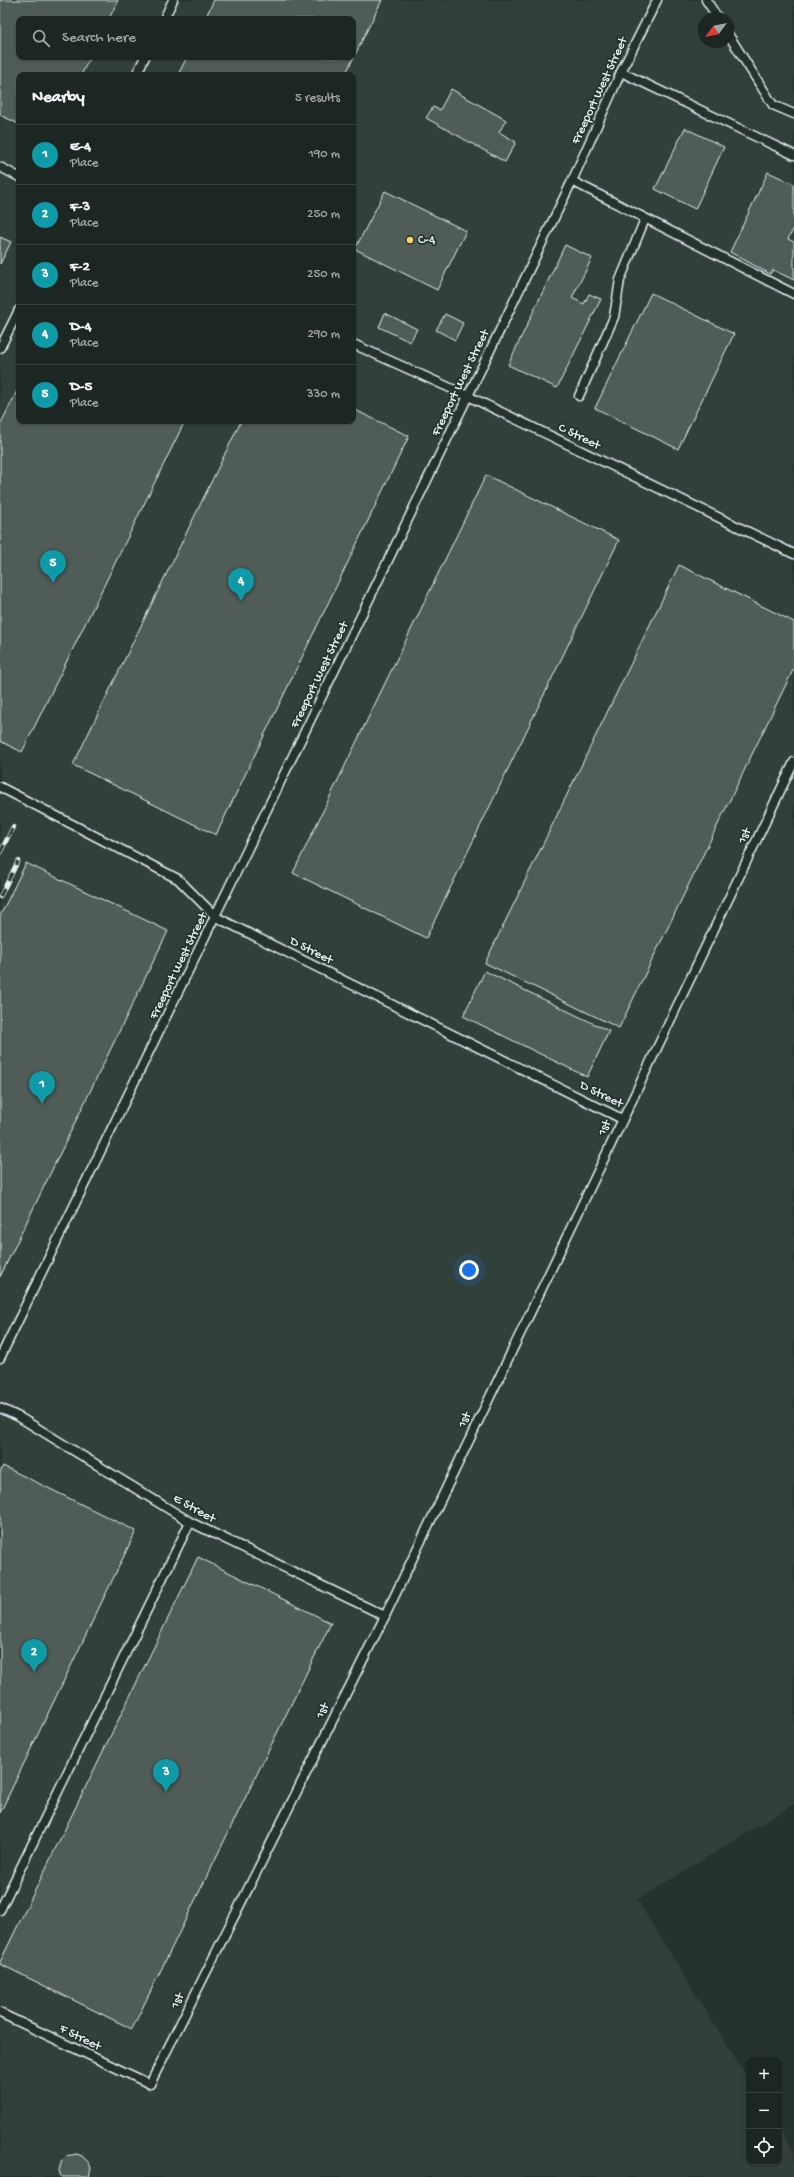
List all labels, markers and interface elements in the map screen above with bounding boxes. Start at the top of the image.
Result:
north arrow [698,12,734,48]
search box [16,16,356,60]
icon: search [30,27,52,49]
text: Search here [62,29,136,47]
street label: Freeport West Street [568,34,632,148]
text: Nearby [32,88,85,108]
text: 5 results [295,91,340,106]
text: E-4 [70,138,91,156]
text: 1 [42,147,48,162]
text: 190 m [309,147,340,162]
text: Place [70,156,98,171]
text: F-3 [70,198,90,216]
text: 2 [42,207,48,222]
text: 250 m [307,207,340,222]
text: Place [70,216,98,231]
place label: C-4 [418,233,435,248]
marker: C-4 [405,235,415,245]
text: F-2 [70,258,90,276]
text: 3 [42,267,48,282]
text: 250 m [307,267,340,282]
text: Place [70,276,98,291]
text: D-4 [70,318,92,336]
street label: Freeport West Street [428,326,494,440]
text: 4 [42,327,48,342]
text: 290 m [307,327,340,342]
text: Place [70,336,98,351]
text: D-5 [70,378,92,396]
text: 5 [42,387,48,402]
text: 330 m [307,387,340,402]
text: Place [70,396,98,411]
street label: C Street [556,420,604,454]
pin: 5 [40,550,66,583]
pin: 4 [228,568,254,601]
street label: Freeport West Street [287,618,353,732]
street label: 1st [734,824,756,847]
street label: Freeport West Street [146,909,212,1023]
street label: D Street [286,933,337,969]
pin: 1 [29,1071,55,1104]
street label: D Street [576,1078,627,1113]
street label: 1st [594,1116,616,1139]
your location [459,1260,479,1280]
street label: 1st [454,1408,476,1431]
street label: E Street [170,1491,219,1527]
pin: 2 [21,1639,47,1672]
street label: 1st [312,1699,334,1722]
pin: 3 [153,1759,179,1792]
street label: 1st [167,1989,189,2012]
street label: F Street [56,2021,105,2055]
map controls [746,2057,782,2165]
button: + [746,2057,782,2093]
button: − [746,2093,782,2129]
button: locate [746,2129,782,2165]

